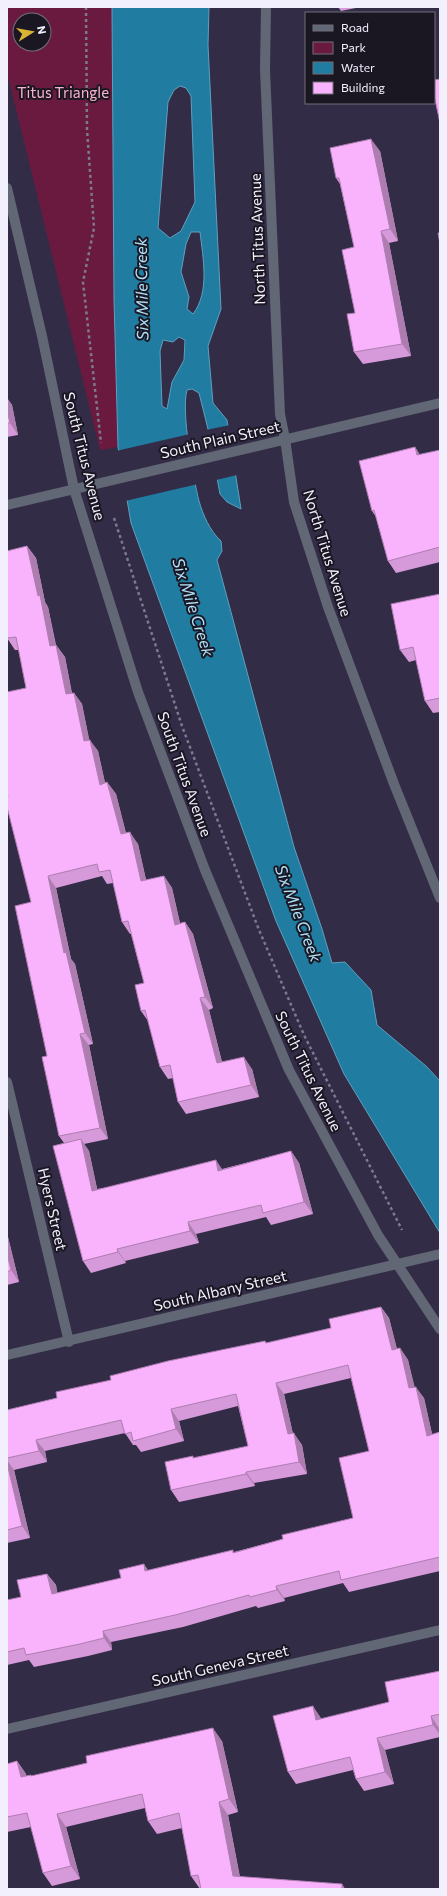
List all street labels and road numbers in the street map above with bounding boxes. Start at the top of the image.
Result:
street label: North Titus Avenue [246,173,268,305]
street label: South Titus Avenue [60,390,110,522]
street label: South Plain Street [158,416,282,462]
street label: North Titus Avenue [300,487,356,619]
street label: South Titus Avenue [154,709,216,839]
street label: South Titus Avenue [272,1008,346,1134]
street label: Hyers Street [35,1166,71,1252]
street label: South Albany Street [152,1266,288,1314]
street label: South Geneva Street [150,1641,290,1689]

